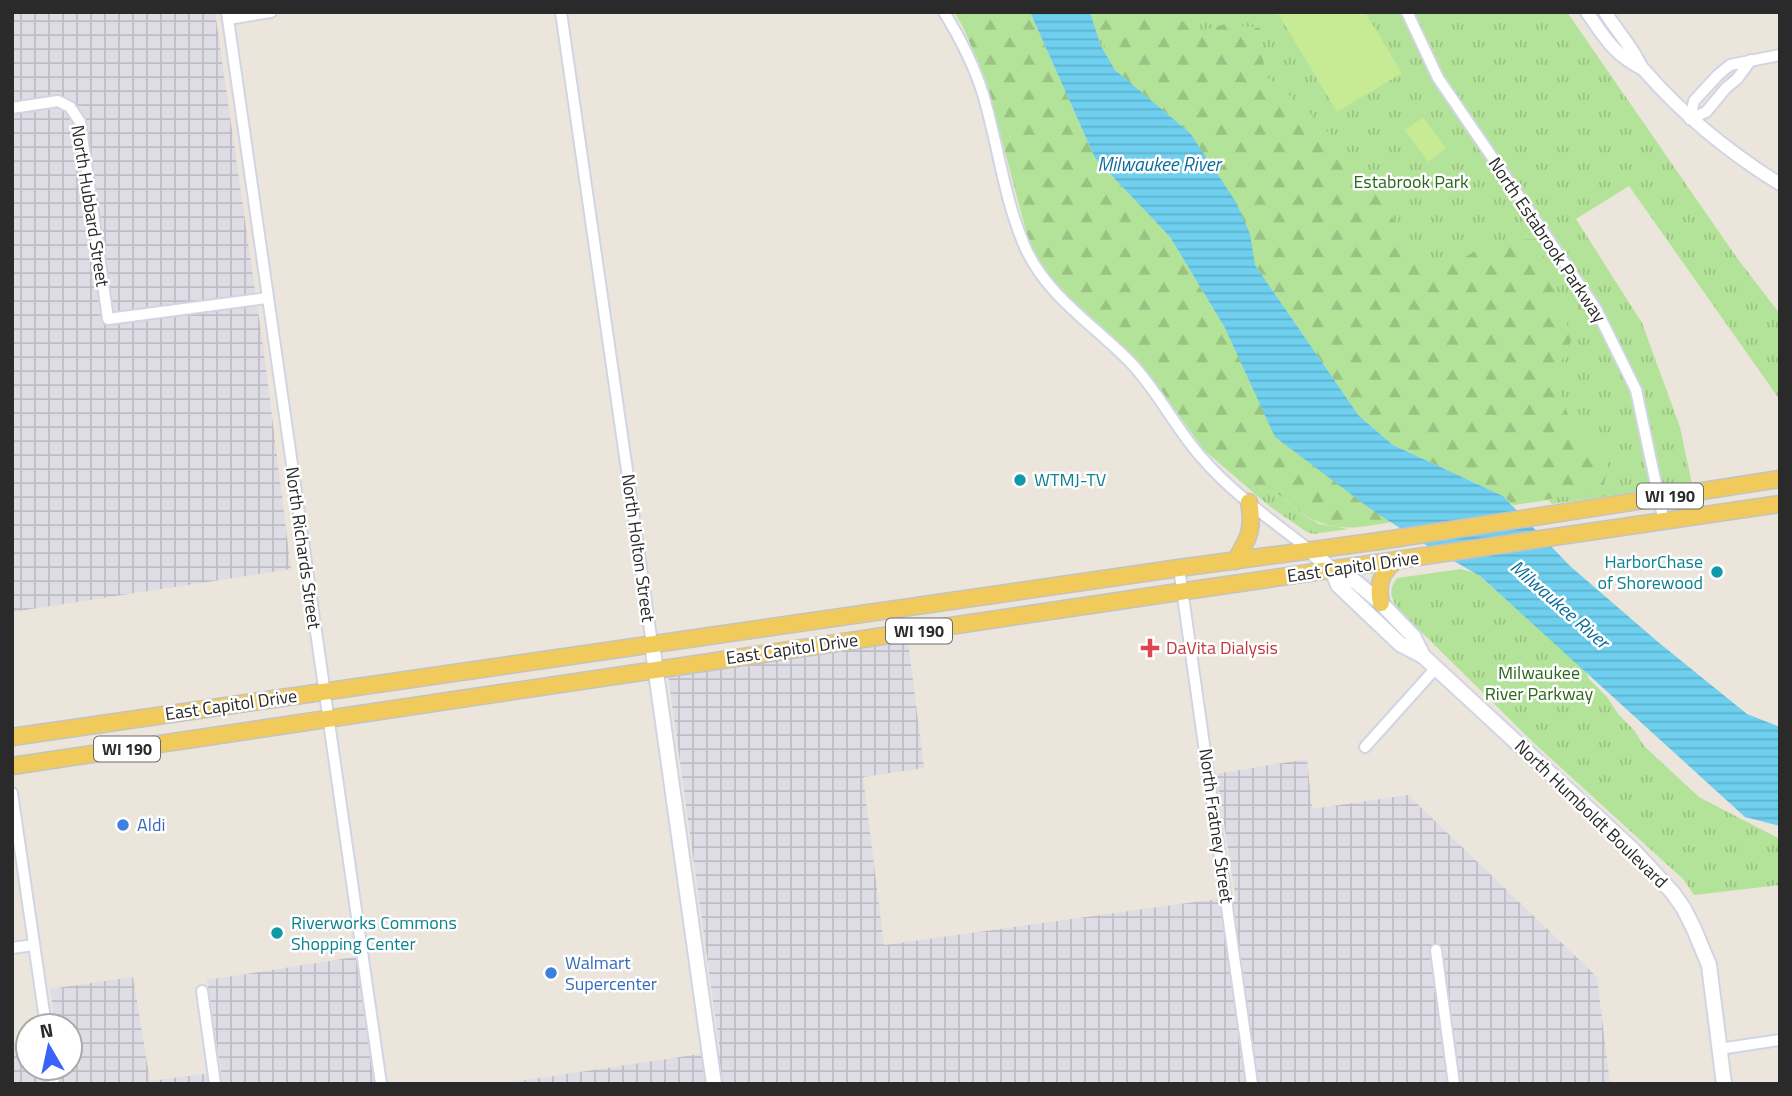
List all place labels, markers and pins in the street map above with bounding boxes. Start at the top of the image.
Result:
place label: WTMJ-TV [1034,466,1107,493]
marker: WTMJ-TV [1012,472,1028,488]
place label: HarborChase of Shorewood [1597,548,1703,596]
marker: HarborChase of Shorewood [1709,564,1725,580]
place label: DaVita Dialysis [1166,634,1278,661]
marker: DaVita Dialysis [1140,638,1160,658]
place label: Aldi [137,811,165,838]
marker: Aldi [115,817,131,833]
place label: Riverworks Commons Shopping Center [291,909,457,957]
marker: Riverworks Commons Shopping Center [269,925,285,941]
place label: Walmart Supercenter [565,949,657,997]
marker: Walmart Supercenter [543,965,559,981]

